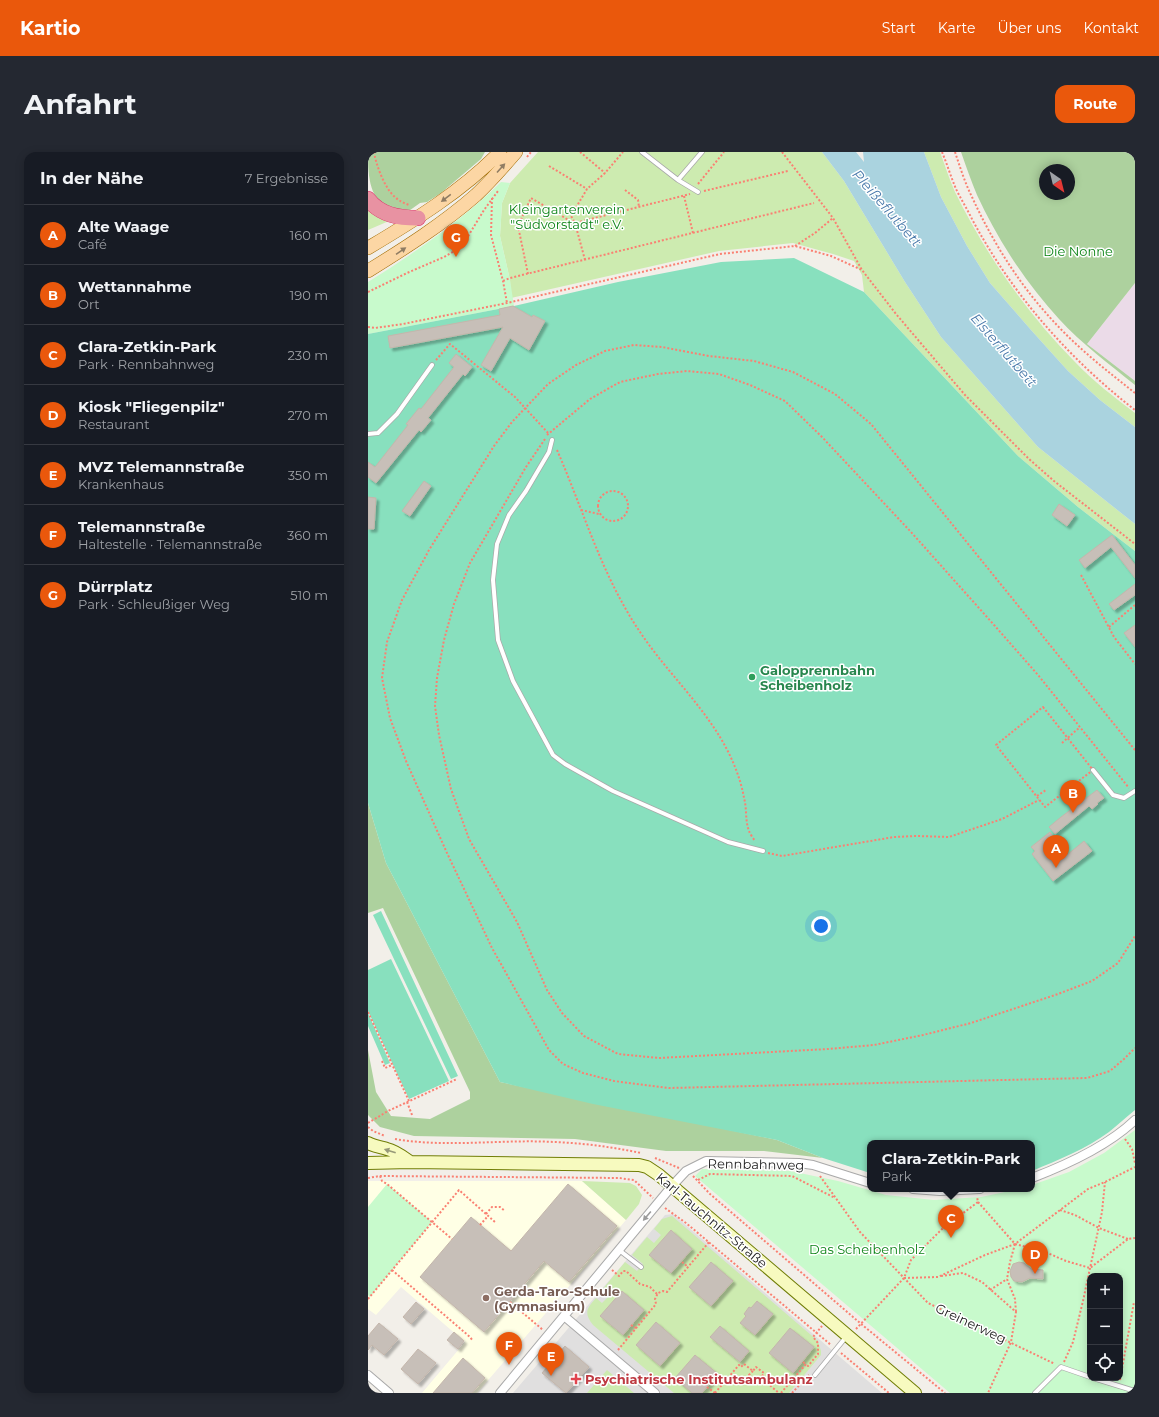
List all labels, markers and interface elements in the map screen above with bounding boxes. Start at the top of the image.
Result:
text: Kartio [20,17,80,40]
text: Start [882,19,916,37]
text: Karte [938,19,975,37]
text: Über uns [997,19,1061,37]
text: Kontakt [1083,19,1139,37]
button: Route [1055,85,1135,123]
text: Anfahrt [24,87,137,121]
one-way arrow [497,163,506,174]
north arrow [1039,164,1075,200]
water label: Pleißeflutbett [849,166,926,251]
text: In der Nähe [40,168,144,188]
text: 7 Ergebnisse [245,170,328,186]
one-way arrow [441,194,452,202]
park label: Kleingartenverein "Südvorstadt" e.V. [509,201,625,232]
text: Alte Waage [78,217,169,236]
pin: G [443,224,469,257]
text: A [48,227,58,243]
text: 160 m [290,227,328,243]
text: Café [78,236,107,252]
park label: Die Nonne [1043,243,1113,259]
one-way arrow [396,247,406,255]
text: Wettannahme [78,277,192,296]
text: B [48,287,58,303]
text: 190 m [290,287,328,303]
text: Ort [78,296,100,312]
water label: Elsterflutbett [967,309,1041,391]
text: Clara-Zetkin-Park [78,337,216,356]
text: C [48,347,58,363]
text: 230 m [287,347,328,363]
text: Park · Rennbahnweg [78,356,215,372]
text: Kiosk "Fliegenpilz" [78,397,225,416]
text: D [48,407,58,423]
text: 270 m [287,407,328,423]
text: Restaurant [78,416,149,432]
text: MVZ Telemannstraße [78,457,245,476]
text: E [49,467,57,483]
text: 350 m [288,467,328,483]
text: Krankenhaus [78,476,164,492]
text: Telemannstraße [78,517,205,536]
text: F [49,527,57,543]
text: 360 m [287,527,328,543]
text: Haltestelle · Telemannstraße [78,536,262,552]
text: Dürrplatz [78,577,152,596]
text: G [48,587,58,603]
text: 510 m [290,587,328,603]
text: Park · Schleußiger Weg [78,596,230,612]
place label: Galopprennbahn Scheibenholz [760,662,875,693]
marker: Galopprennbahn Scheibenholz [747,672,757,682]
pin: B [1060,780,1086,813]
pin: A [1043,835,1069,868]
your location [811,916,831,936]
popup [867,1140,1035,1192]
one-way arrow [384,1148,396,1154]
text: Clara-Zetkin-Park [882,1149,1020,1168]
street label: Rennbahnweg [708,1155,804,1173]
text: Park [882,1168,912,1184]
street label: Karl-Tauchnitz-Straße [653,1169,771,1271]
pin: C [938,1205,964,1238]
one-way arrow [643,1211,651,1221]
park label: Das Scheibenholz [809,1241,925,1257]
pin: D [1022,1241,1048,1274]
map controls [1087,1273,1123,1381]
button: + [1087,1273,1123,1309]
place label: Gerda-Taro-Schule (Gymnasium) [494,1283,620,1314]
marker: Gerda-Taro-Schule (Gymnasium) [481,1293,491,1303]
street label: Greinerweg [933,1300,1009,1346]
button: − [1087,1309,1123,1345]
pin: F [496,1332,522,1365]
pin: E [538,1343,564,1376]
button: locate [1087,1345,1123,1381]
place label: Psychiatrische Institutsambulanz [585,1371,813,1387]
marker: Psychiatrische Institutsambulanz [570,1373,582,1385]

